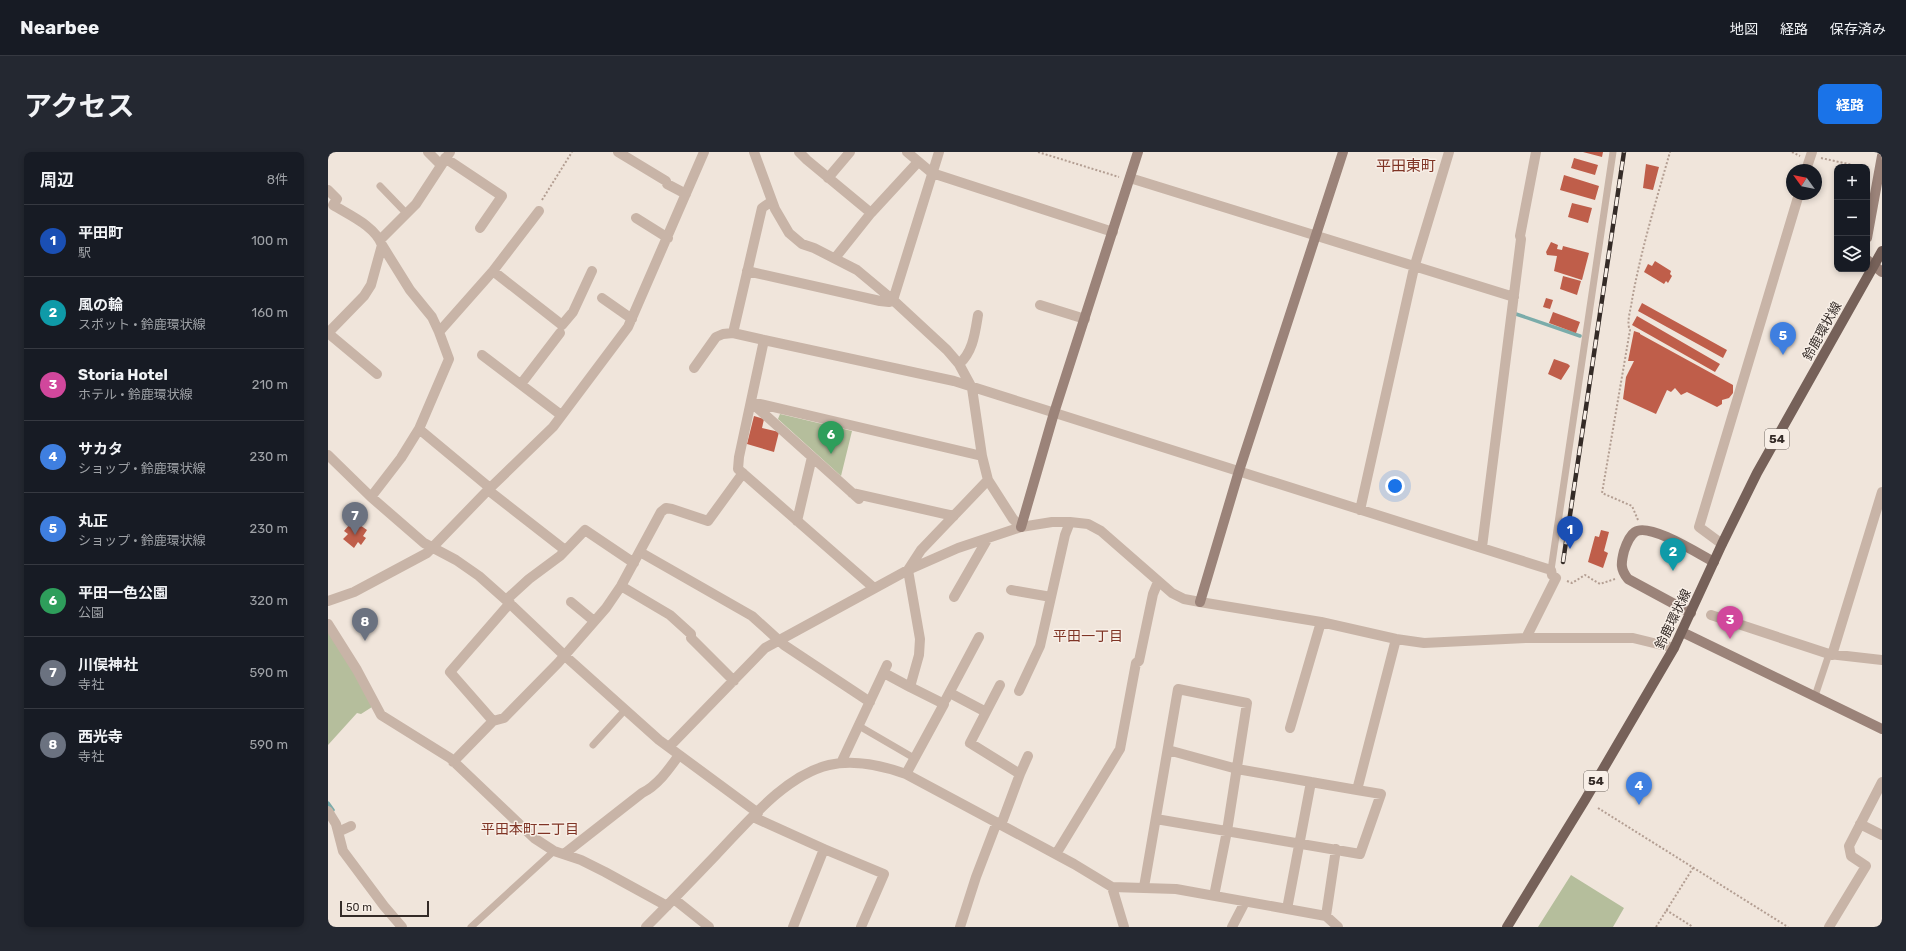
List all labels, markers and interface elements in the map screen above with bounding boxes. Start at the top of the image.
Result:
text: Nearbee [20,16,99,39]
text: 地図 [1730,21,1758,38]
text: 経路 [1780,21,1808,38]
text: 保存済み [1830,21,1886,38]
button: 経路 [1818,84,1882,124]
text: アクセス [24,90,135,123]
district label: 平田東町 [1376,157,1436,175]
north arrow [1786,164,1822,200]
map controls [1834,164,1870,272]
button: + [1834,164,1870,200]
text: 周辺 [40,170,74,190]
text: 8件 [267,172,288,187]
button: − [1834,200,1870,236]
text: 平田町 [78,224,123,242]
text: 1 [50,233,56,248]
text: 100 m [251,233,288,248]
button: layers [1834,236,1870,272]
text: 駅 [78,245,91,260]
text: 風の輪 [78,296,123,314]
street label: 鈴鹿環状線 [1800,299,1844,363]
text: 2 [49,305,57,320]
text: 160 m [252,305,288,320]
text: スポット · 鈴鹿環状線 [78,317,206,332]
pin: 5 [1770,322,1796,355]
text: Storia Hotel [78,366,168,384]
text: 3 [49,377,57,392]
text: 210 m [252,377,288,392]
text: ホテル · 鈴鹿環状線 [78,387,193,402]
pin: 6 [818,421,844,454]
road number: 54 [1765,429,1789,449]
text: サカタ [78,440,123,458]
text: 4 [49,449,57,464]
text: 230 m [250,449,288,464]
text: ショップ · 鈴鹿環状線 [78,461,206,476]
your location [1385,476,1405,496]
pin: 7 [342,502,368,535]
text: 丸正 [78,512,108,530]
pin: 1 [1557,516,1583,549]
text: 5 [49,521,57,536]
text: 230 m [250,521,288,536]
text: ショップ · 鈴鹿環状線 [78,533,206,548]
pin: 2 [1660,538,1686,571]
text: 平田一色公園 [78,584,168,602]
street label: 鈴鹿環状線 [1652,586,1694,652]
text: 6 [49,593,57,608]
text: 320 m [250,593,288,608]
text: 公園 [78,605,104,620]
pin: 3 [1717,606,1743,639]
pin: 8 [352,608,378,641]
district label: 平田一丁目 [1053,628,1123,645]
text: 川俣神社 [78,656,138,674]
text: 7 [49,665,57,680]
text: 590 m [250,665,288,680]
text: 寺社 [78,677,104,692]
text: 西光寺 [78,728,123,746]
text: 8 [49,737,57,752]
text: 590 m [250,737,288,752]
text: 寺社 [78,749,104,764]
road number: 54 [1584,771,1608,791]
pin: 4 [1626,772,1652,805]
district label: 平田本町二丁目 [481,821,579,838]
scale bar [340,899,429,918]
text: 50 m [346,901,372,914]

